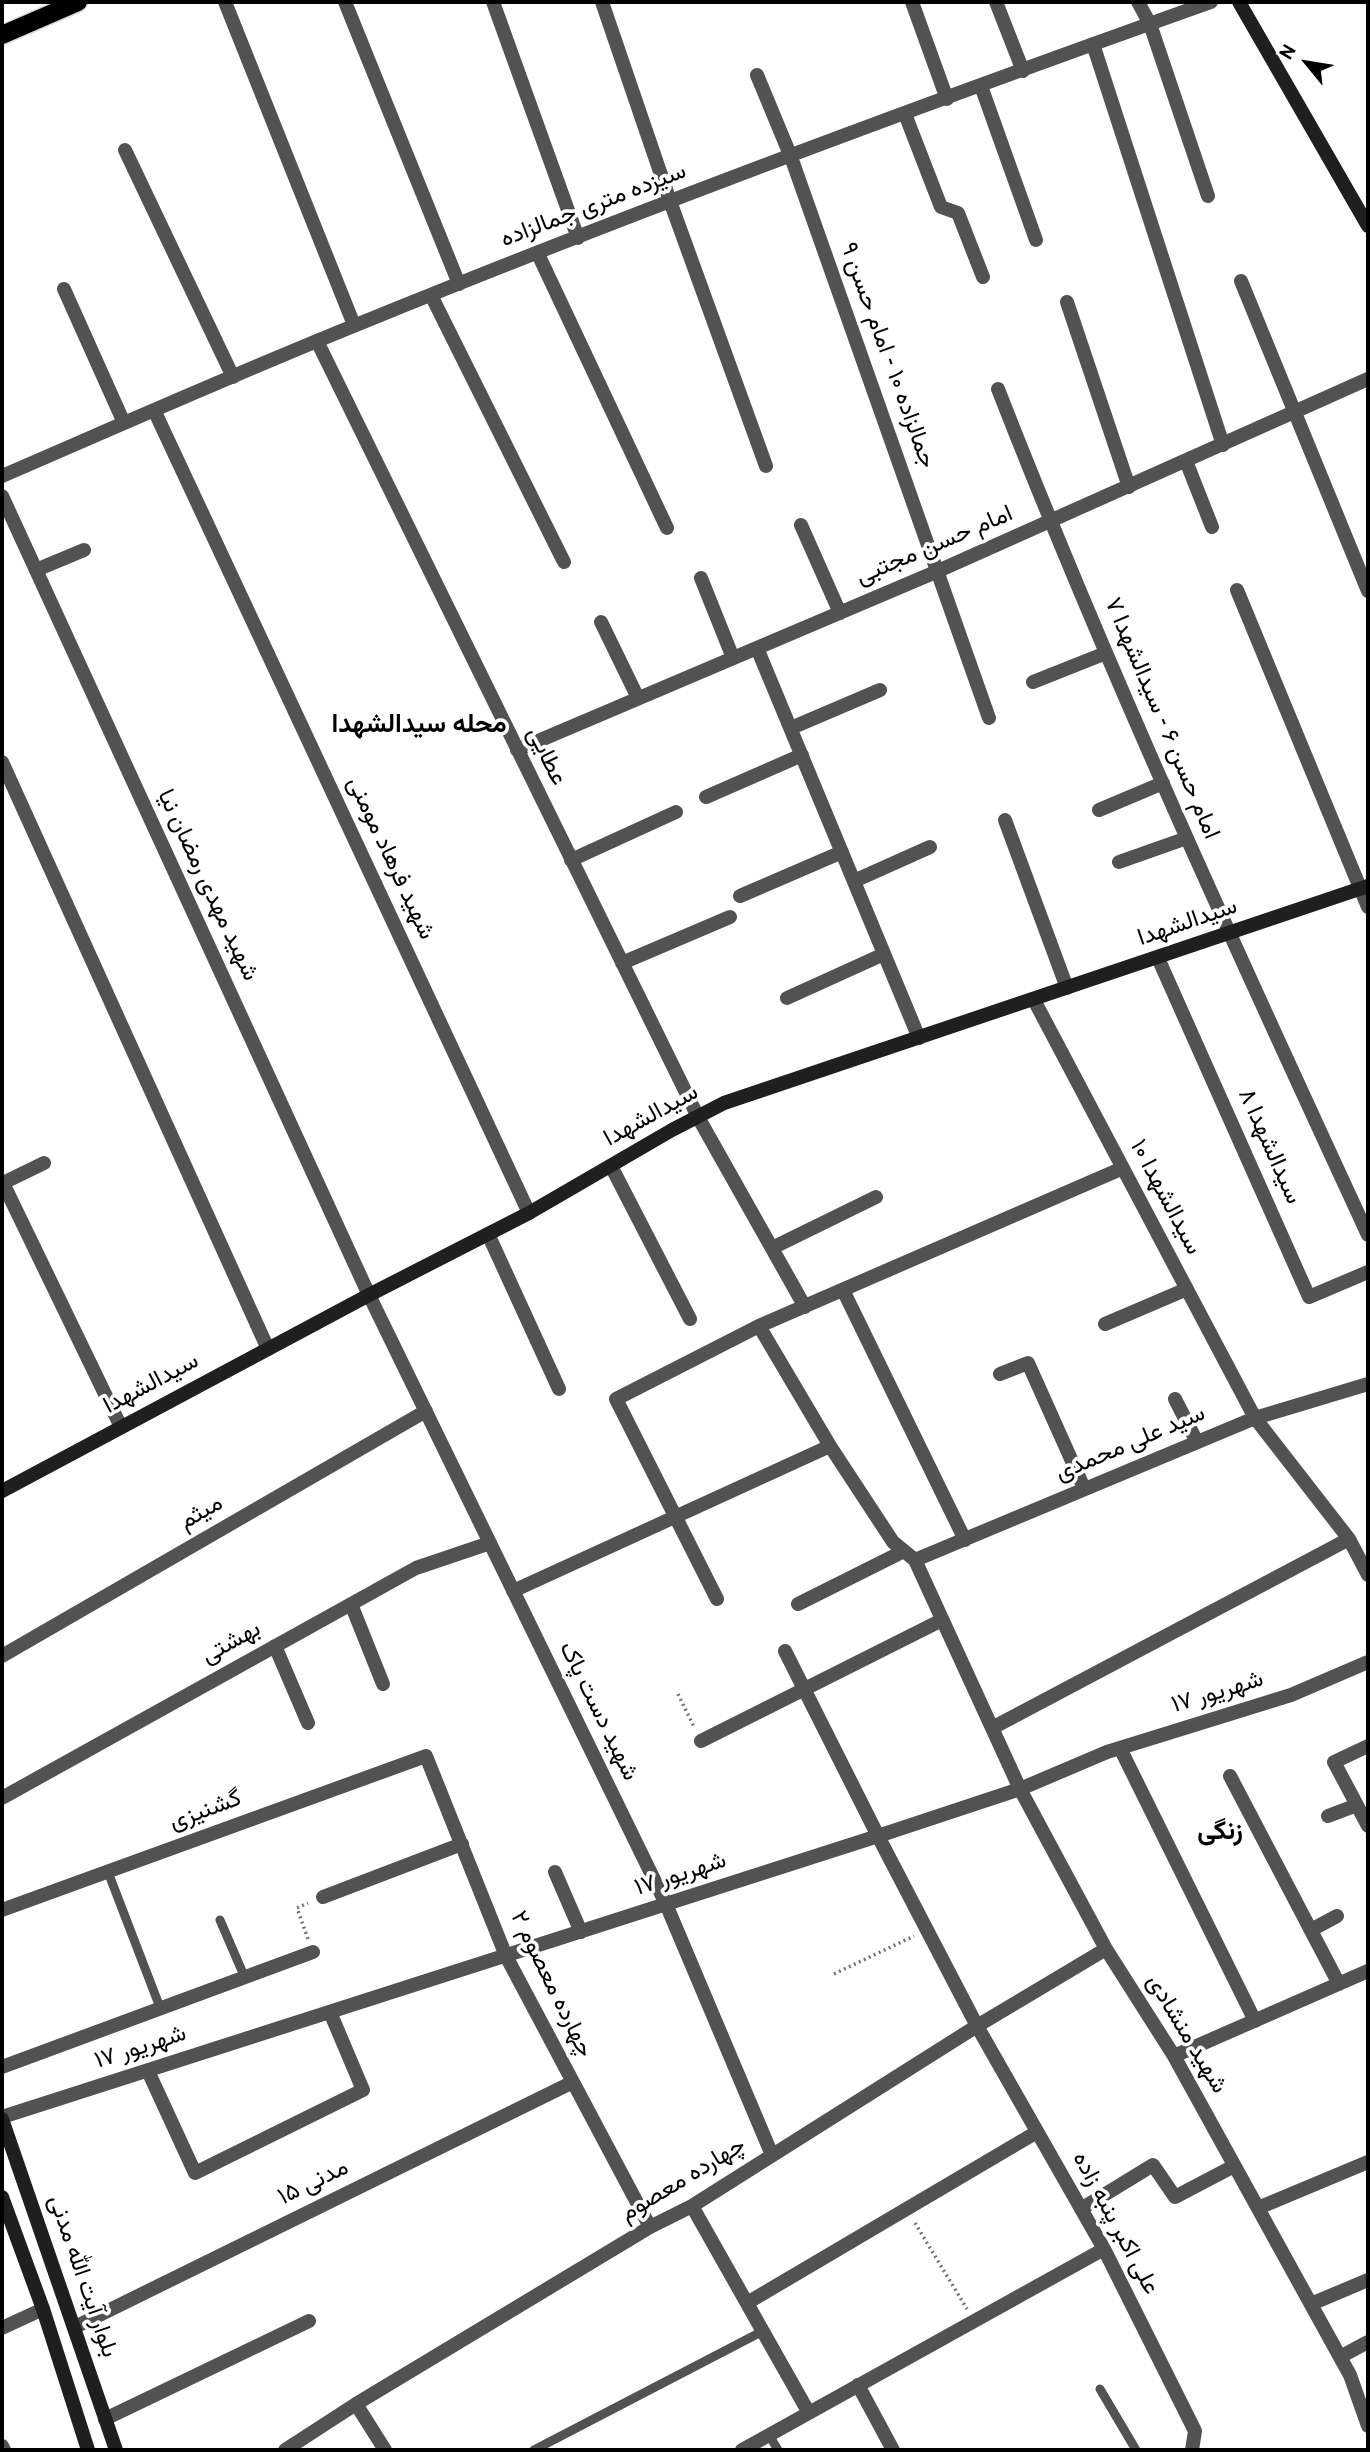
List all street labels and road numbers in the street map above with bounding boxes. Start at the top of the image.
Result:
street label: سیزده متری جمالزاده [497,158,691,256]
street label: جمالزاده ۱۰ - امام حسن ۹ [832,239,940,473]
street label: امام حسن مجتبی [852,501,1018,593]
street label: امام حسن ۶ - سیدالشهدا ۷ [1096,594,1224,844]
street label: عطایی [519,723,571,791]
street label: شهید فرهاد مومنی [339,773,439,945]
street label: شهید مهدی رمضان نیا [149,786,263,986]
street label: سیدالشهدا [1134,894,1242,954]
street label: سیدالشهدا [600,1079,704,1155]
street label: سیدالشهدا ۸ [1230,1085,1306,1209]
street label: سیدالشهدا ۱۰ [1122,1136,1206,1260]
street label: سیدالشهدا [100,1348,204,1422]
street label: سید علی محمدی [1052,1400,1210,1490]
street label: میثم [175,1490,229,1538]
street label: بهشتی [197,1616,267,1672]
street label: شهید دست پاک [551,1638,643,1786]
street label: ۱۷ شهریور [1169,1666,1267,1722]
street label: گشنیزی [166,1786,246,1838]
street label: ۱۷ شهریور [632,1848,730,1904]
street label: چهارده معصوم ۲ [502,1907,598,2063]
street label: شهید منشادی [1138,1970,1232,2100]
street label: ۱۷ شهریور [92,2021,190,2077]
street label: چهارده معصوم [616,2132,752,2230]
street label: علی اکبر پنبه زاده [1064,2148,1164,2300]
street label: مدنی ۱۵ [274,2155,354,2213]
street label: بلوار آیت الله مدنی [40,2192,122,2362]

